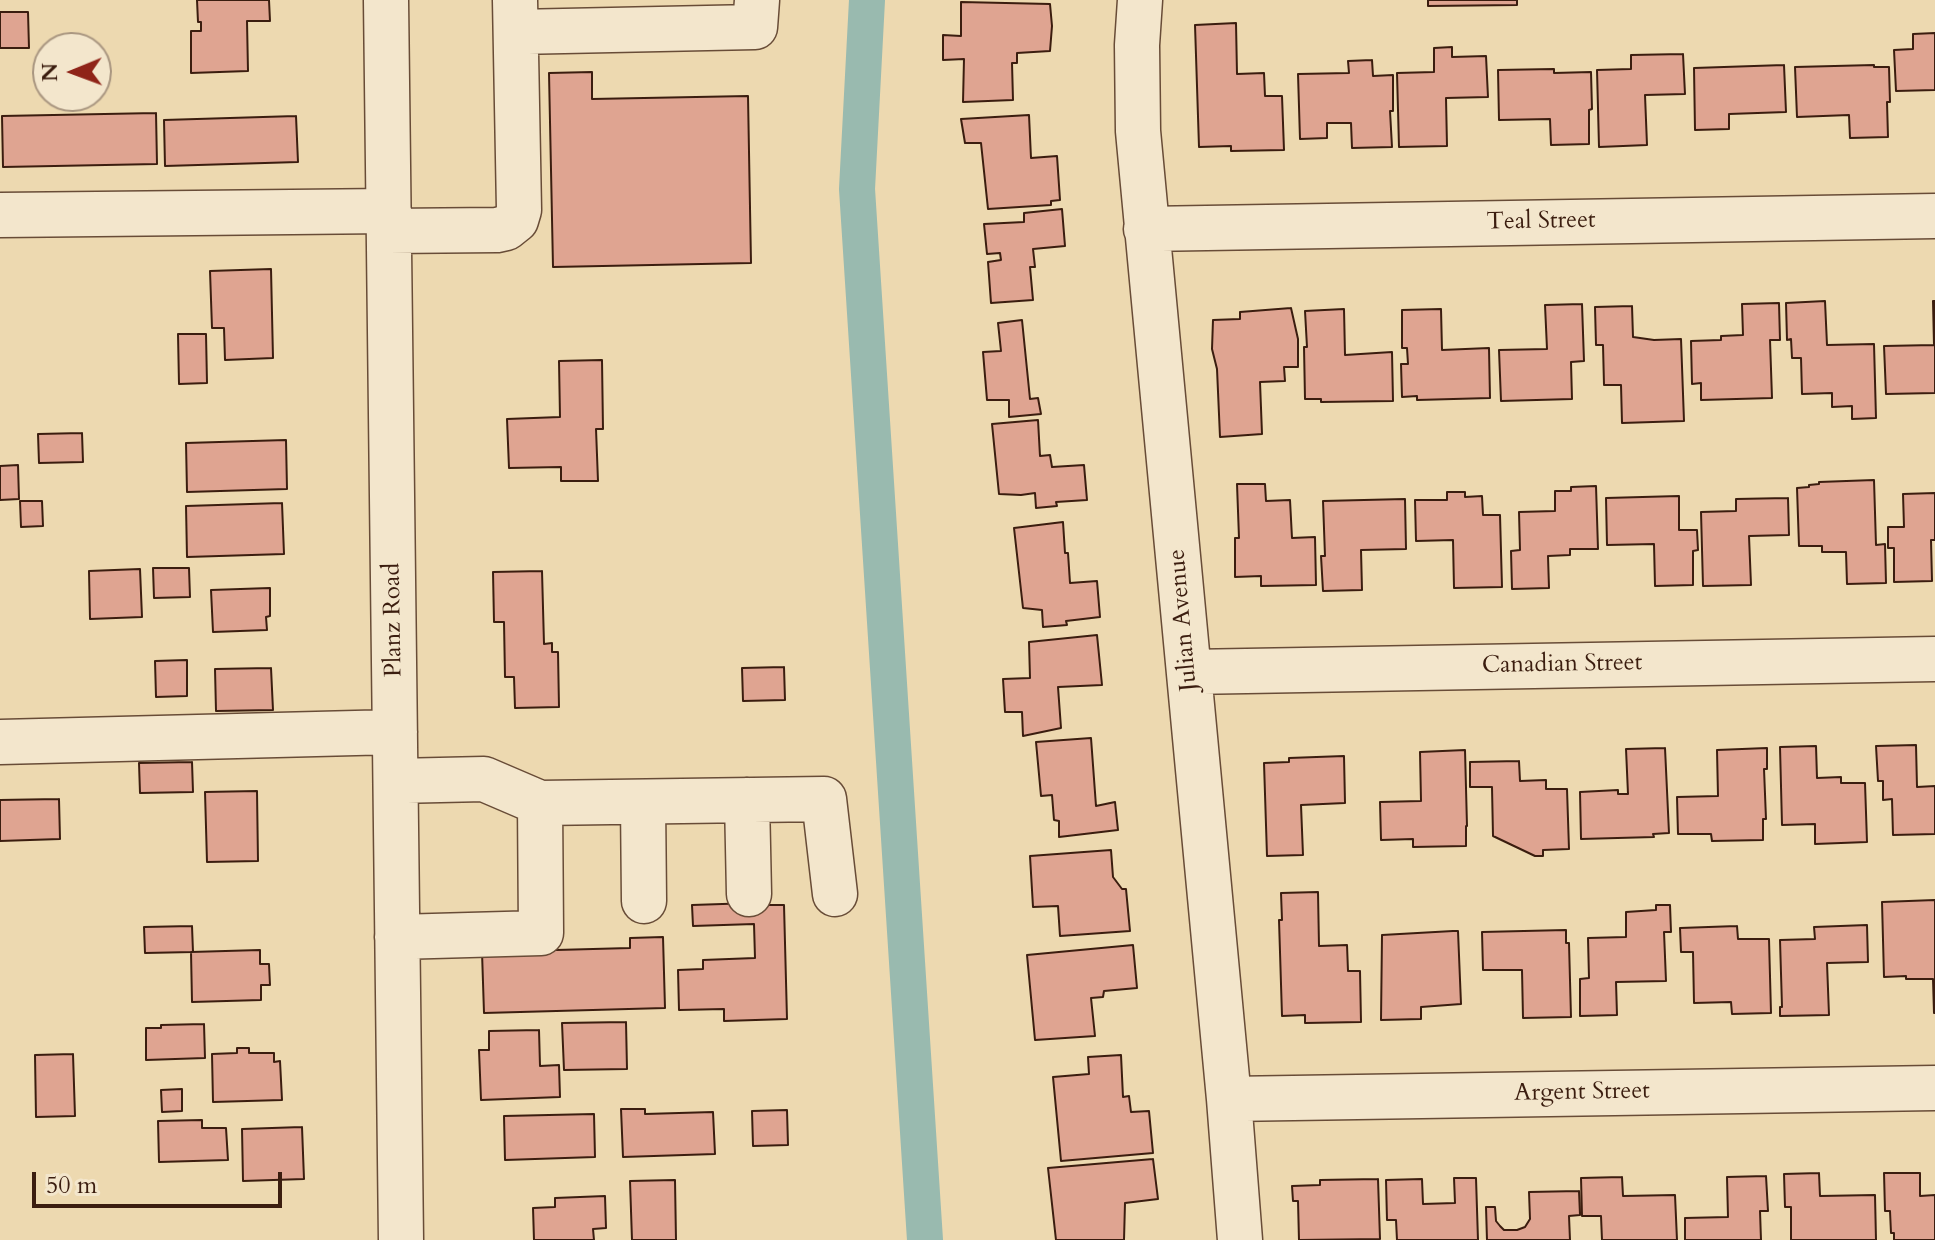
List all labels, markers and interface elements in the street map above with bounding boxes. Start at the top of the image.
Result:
north arrow [32,32,112,112]
text: N [35,63,65,82]
street label: Teal Street [1486,207,1596,237]
street label: Julian Avenue [1163,548,1205,692]
street label: Planz Road [379,563,409,677]
street label: Canadian Street [1482,649,1642,681]
street label: Argent Street [1514,1077,1650,1109]
scale bar [36,1156,286,1206]
text: 50 m [46,1169,97,1202]

